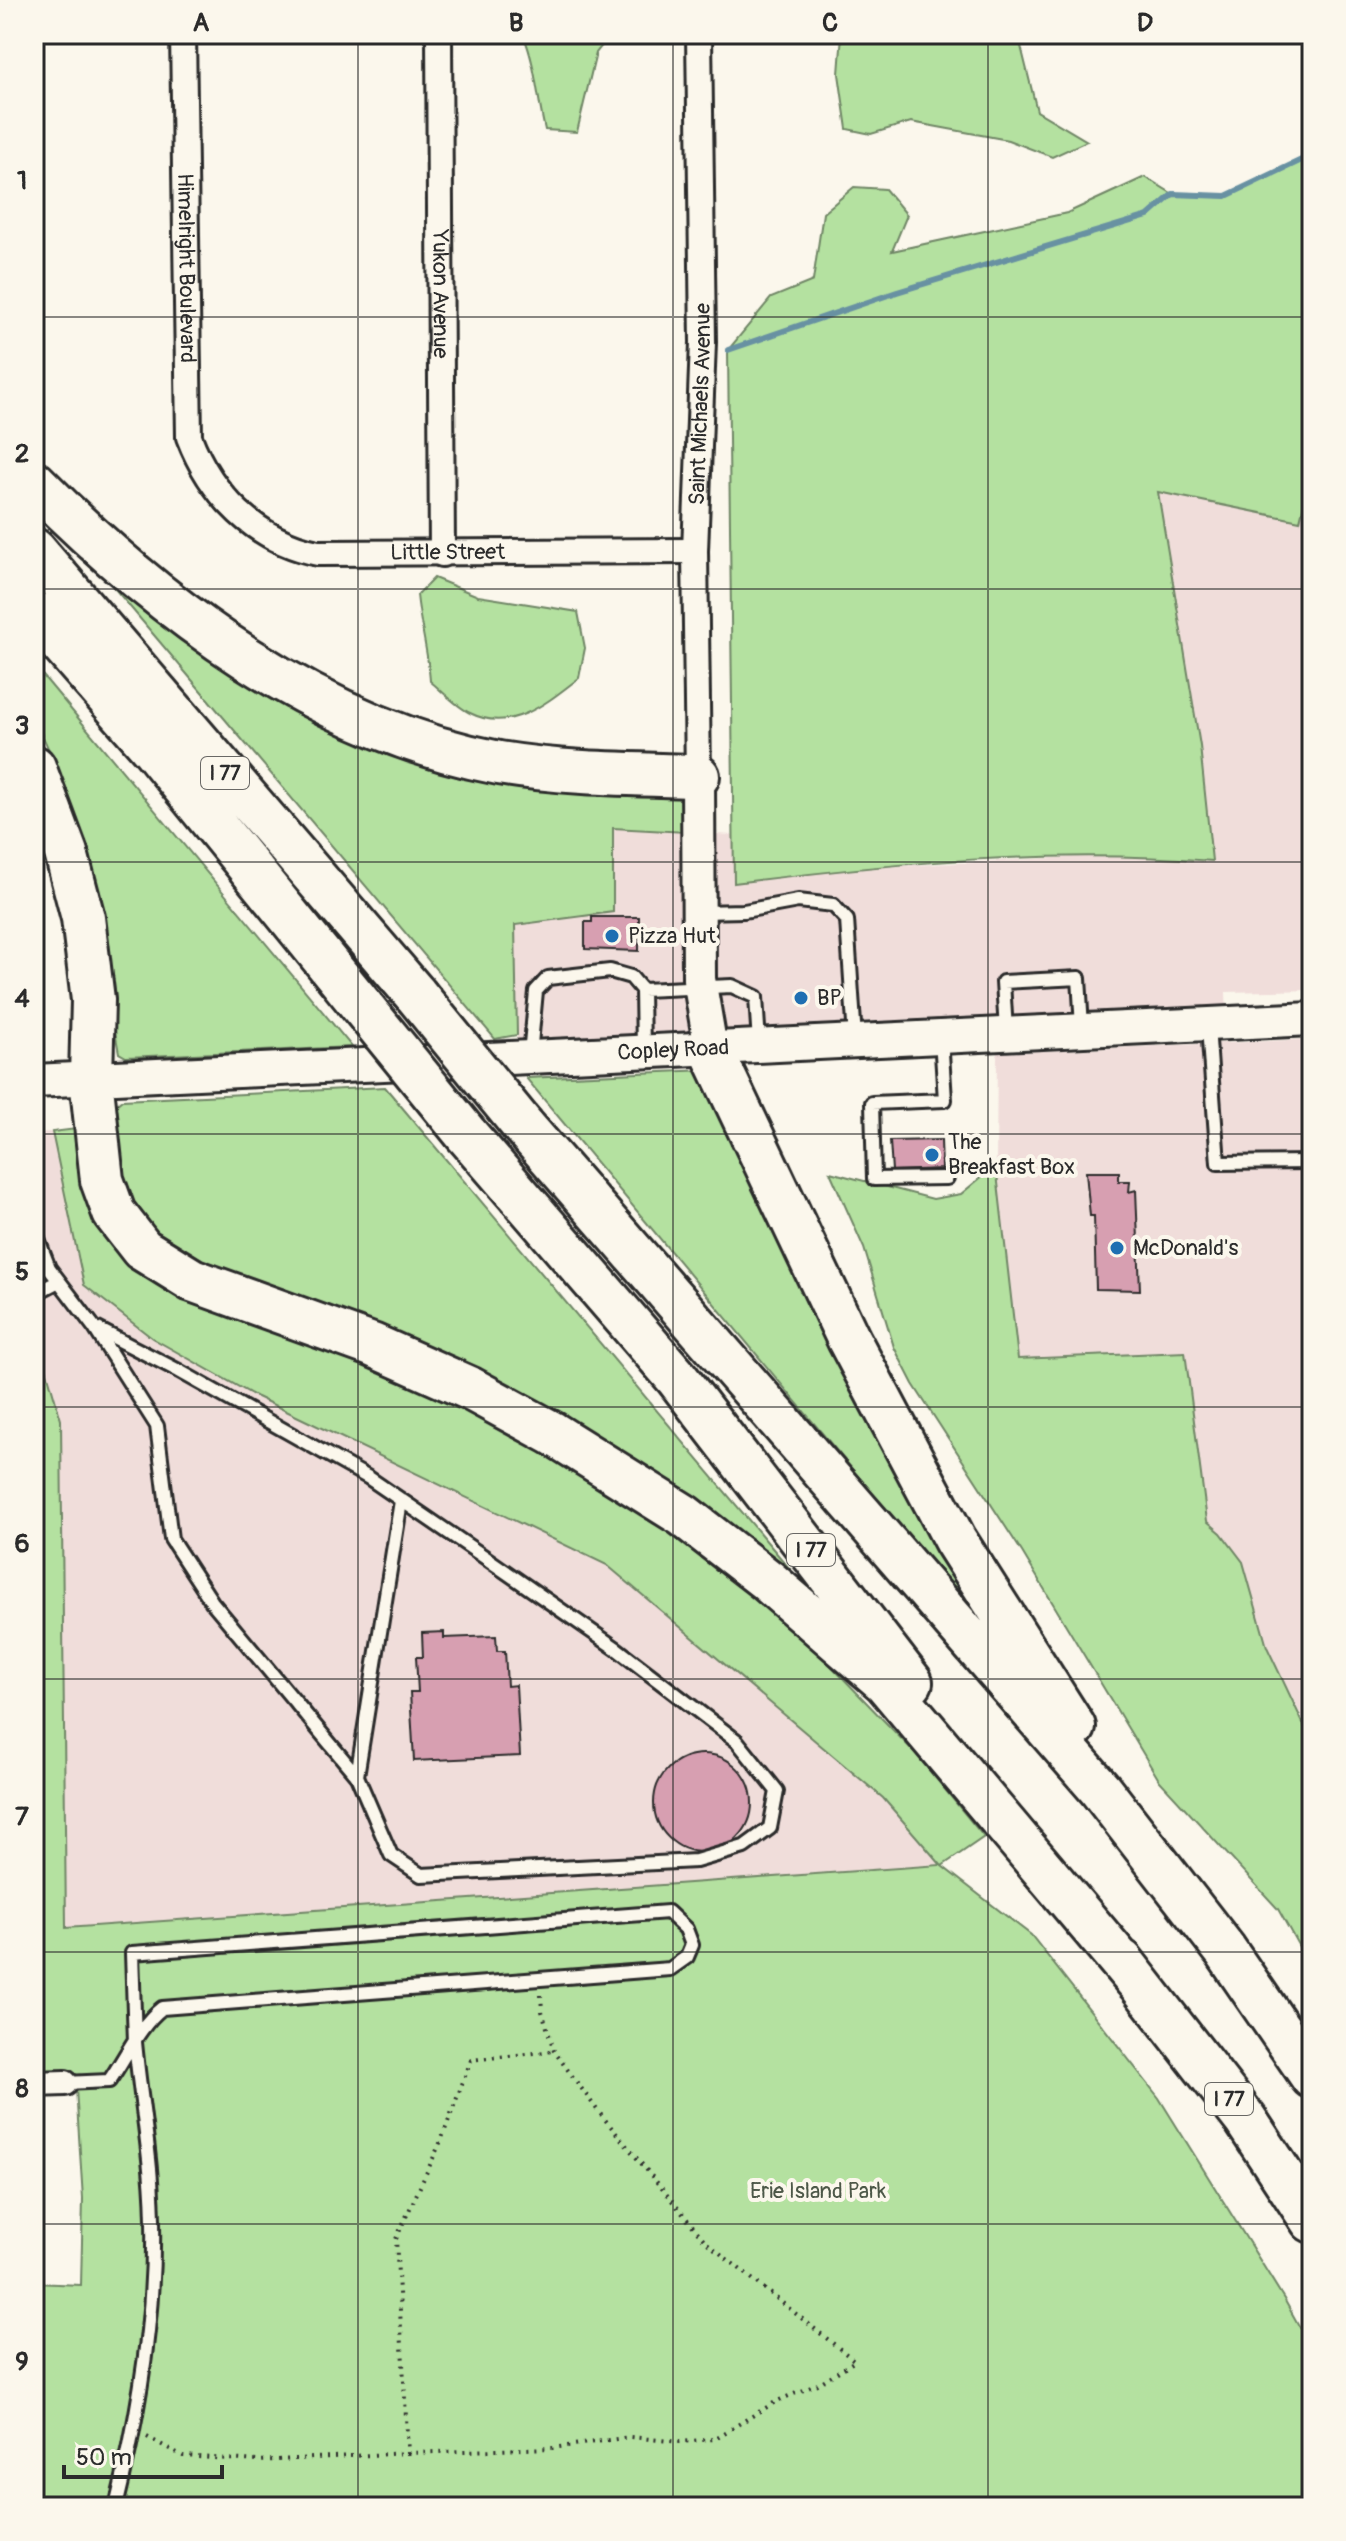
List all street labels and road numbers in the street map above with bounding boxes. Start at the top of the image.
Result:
street label: Himelright Boulevard [171,173,202,363]
street label: Yukon Avenue [426,228,455,359]
street label: Saint Michaels Avenue [683,303,717,506]
street label: Little Street [390,538,505,567]
road number: I 77 [201,757,249,789]
street label: Copley Road [617,1033,730,1067]
road number: I 77 [787,1534,835,1566]
road number: I 77 [1205,2083,1253,2115]

